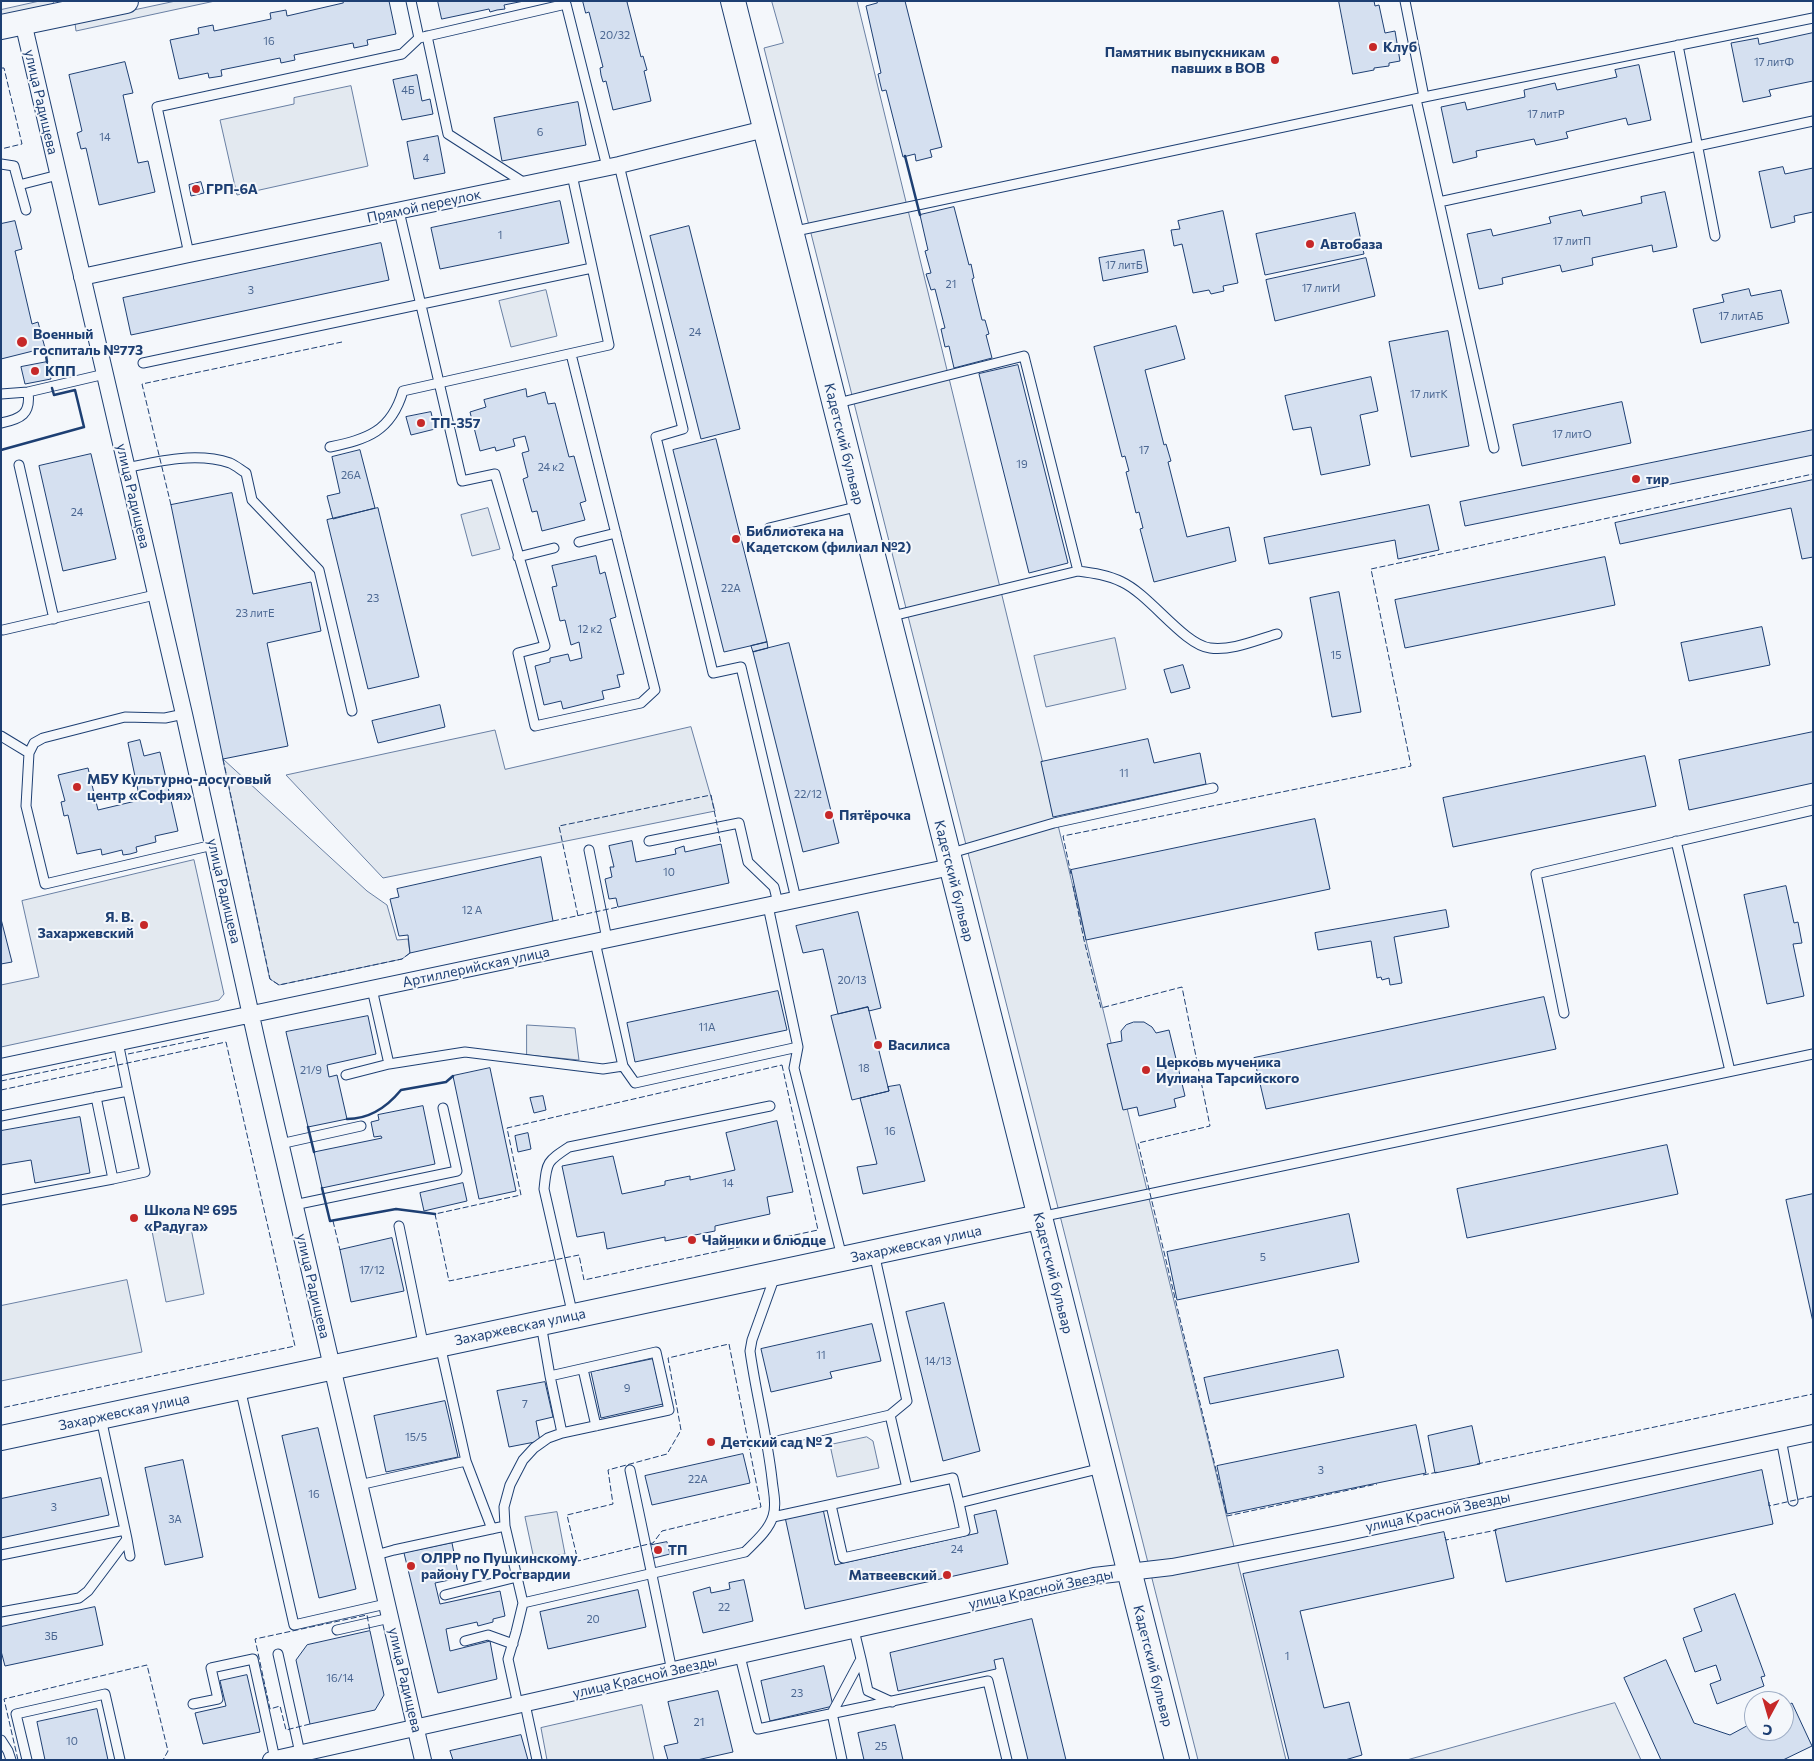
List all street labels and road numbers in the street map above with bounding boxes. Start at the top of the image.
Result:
street label: улица Радищева [21,48,61,156]
street label: Прямой переулок [365,186,483,226]
street label: Кадетский бульвар [821,381,867,507]
street label: улица Радищева [113,442,153,550]
street label: Кадетский бульвар [931,818,977,944]
street label: улица Радищева [204,837,244,945]
street label: Артиллерийская улица [401,943,551,991]
street label: Кадетский бульвар [1030,1210,1076,1336]
street label: Захаржевская улица [849,1222,983,1266]
street label: улица Радищева [293,1232,333,1340]
street label: Захаржевская улица [453,1305,587,1349]
street label: Захаржевская улица [57,1390,191,1434]
street label: улица Красной Звезды [1364,1488,1512,1536]
street label: улица Красной Звезды [967,1565,1115,1613]
street label: Кадетский бульвар [1130,1603,1176,1729]
street label: улица Радищева [385,1626,425,1734]
street label: улица Красной Звезды [571,1652,719,1702]

